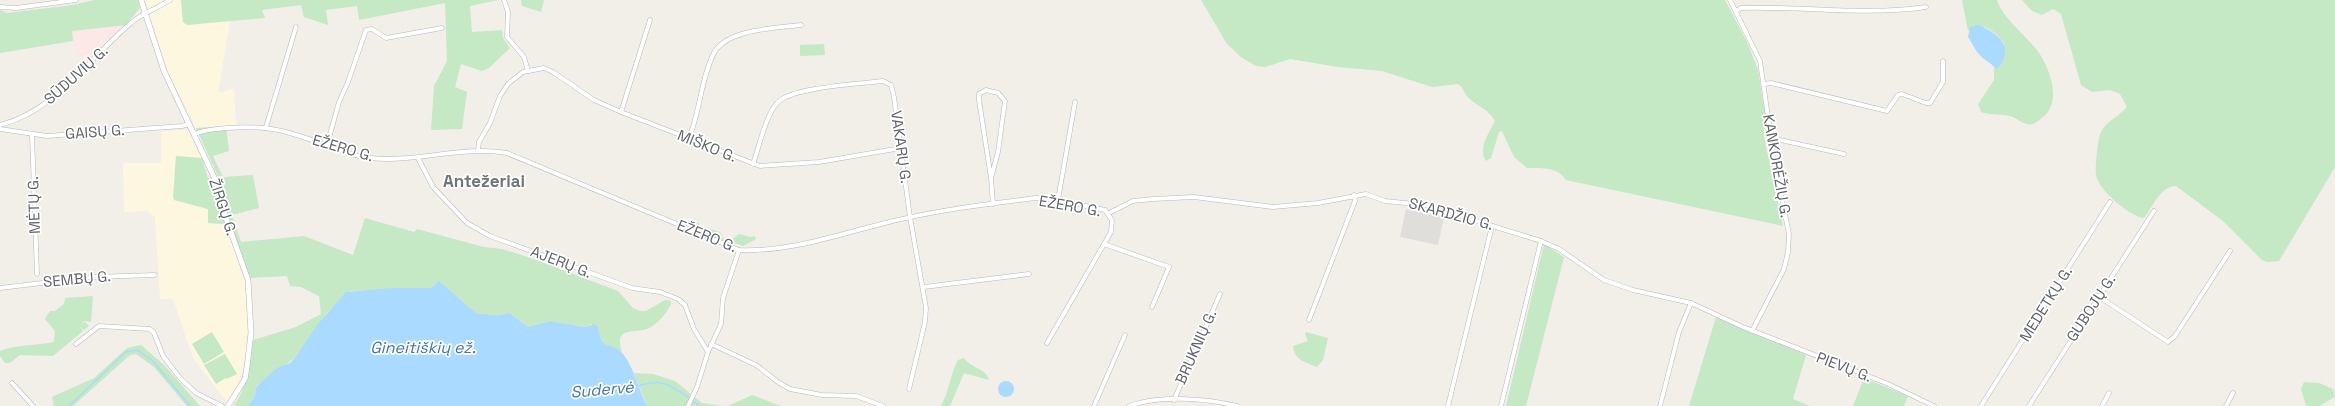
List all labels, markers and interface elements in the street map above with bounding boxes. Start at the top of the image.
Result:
street label: SŪDUVIŲ G. [40,41,112,108]
street label: VAKARŲ G. [887,109,916,185]
street label: KANKORĖŽIŲ G. [1759,113,1796,219]
street label: GAISŲ G. [65,120,125,143]
street label: MIŠKO G. [675,125,740,166]
street label: EŽERO G. [310,130,376,165]
district label: Antežeriai [443,170,525,192]
street label: MĖTŲ G. [23,176,44,234]
street label: ŽIRGŲ G. [205,176,242,238]
street label: EŽERO G. [1038,191,1103,220]
street label: SKARDŽIO G. [1407,193,1496,234]
street label: EŽERO G. [675,215,740,256]
street label: AJERŲ G. [528,241,594,282]
street label: MEDETKŲ G. [2015,263,2076,345]
street label: SEMBŲ G. [42,266,112,291]
street label: GUBOJŲ G. [2062,271,2119,345]
street label: BRUKNIŲ G. [1171,307,1220,387]
water label: Gineitiškių ež. [370,337,476,358]
street label: PIEVŲ G. [1814,347,1875,386]
water label: Sudervė [570,376,635,403]

